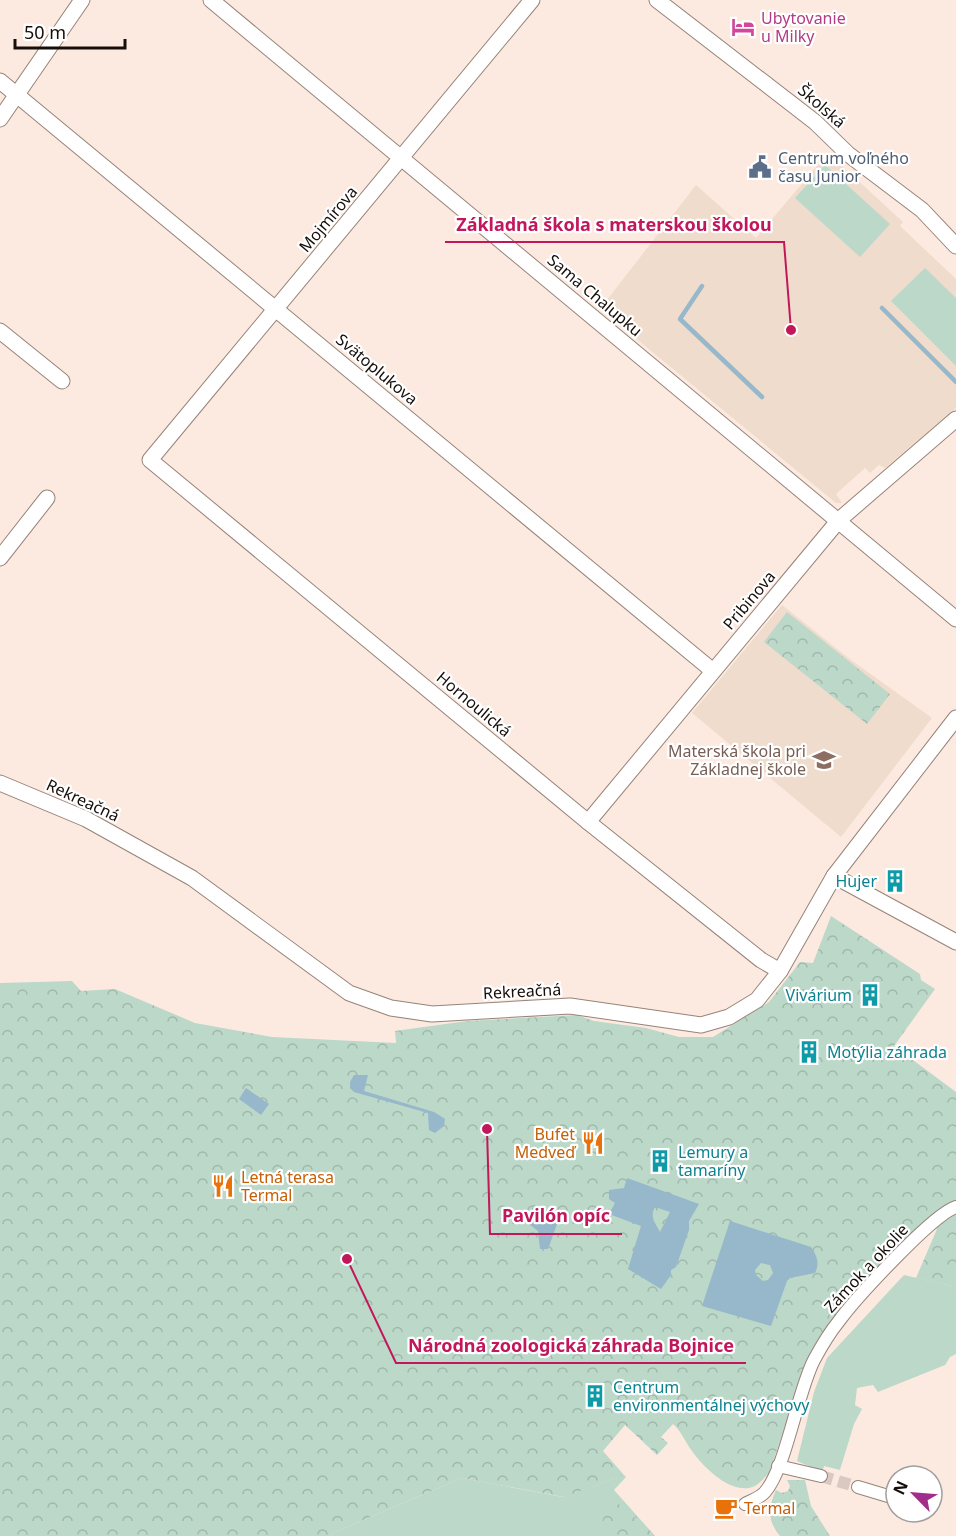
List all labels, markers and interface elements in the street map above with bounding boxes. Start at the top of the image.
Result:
place label: Ubytovanie u Milky [761,7,846,47]
scale bar [15,12,124,50]
hotel icon: Ubytovanie u Milky [730,14,756,40]
text: 50 m [24,20,66,44]
street label: Školská [794,79,850,133]
place label: Centrum voľného času Junior [778,147,909,187]
public building icon: Centrum voľného času Junior [747,154,773,180]
street label: Mojmírova [294,181,362,257]
callout: Základná škola s materskou školou [445,206,784,242]
text: Základná škola s materskou školou [456,212,772,236]
street label: Sama Chalupku [543,249,647,341]
street label: Svätoplukova [332,328,422,410]
street label: Pribinova [718,566,780,634]
street label: Hornoulická [432,666,516,742]
place label: Materská škola pri Základnej škole [668,740,806,780]
school or university icon: Materská škola pri Základnej škole [811,747,837,773]
street label: Rekreačná [43,773,123,827]
building icon: Hujer [882,868,908,894]
place label: Hujer [835,870,877,892]
street label: Rekreačná [482,978,562,1004]
building icon: Vivárium [857,982,883,1008]
place label: Vivárium [786,984,852,1006]
building icon: Motýlia záhrada [796,1039,822,1065]
place label: Motýlia záhrada [827,1041,947,1063]
place label: Bufet Medveď [515,1123,577,1163]
restaurant icon: Bufet Medveď [580,1130,606,1156]
place label: Lemury a tamaríny [678,1141,748,1181]
building icon: Lemury a tamaríny [647,1148,673,1174]
place label: Letná terasa Termal [241,1166,334,1206]
restaurant icon: Letná terasa Termal [210,1173,236,1199]
callout: Pavilón opíc [490,1198,622,1234]
text: Pavilón opíc [502,1203,610,1227]
street label: Zámok a okolie [819,1219,913,1317]
callout: Národná zoologická záhrada Bojnice [396,1327,746,1363]
text: Národná zoologická záhrada Bojnice [408,1333,734,1357]
place label: Centrum environmentálnej výchovy [613,1376,810,1416]
building icon: Centrum environmentálnej výchovy [582,1383,608,1409]
north arrow [884,1464,944,1524]
text: N [888,1477,913,1498]
cafe icon: Termal [713,1495,739,1521]
place label: Termal [744,1497,795,1519]

